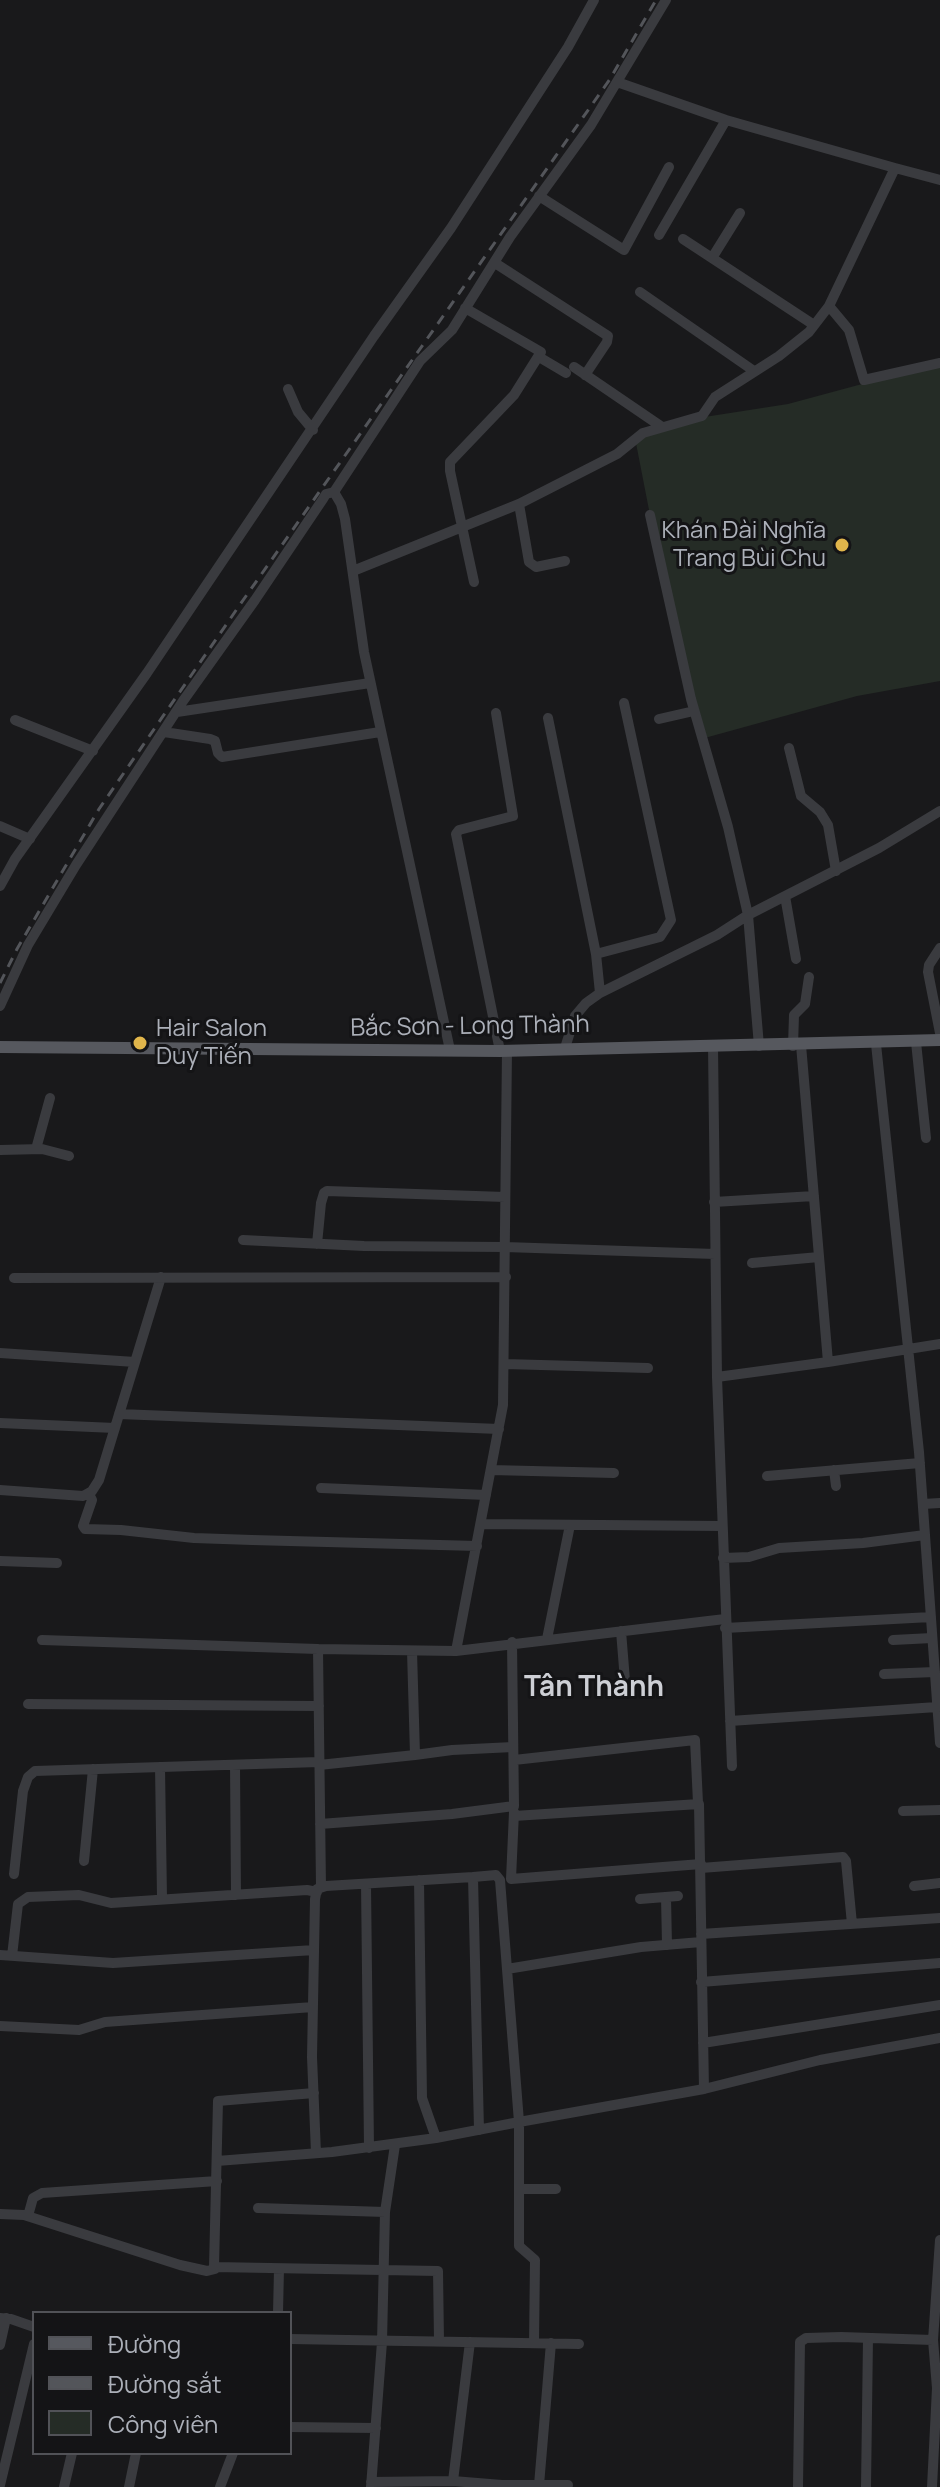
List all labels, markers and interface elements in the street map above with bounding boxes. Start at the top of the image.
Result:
place label: Khán Đài Nghĩa Trang Bùi Chu [662,517,826,573]
marker: Khán Đài Nghĩa Trang Bùi Chu [833,536,851,554]
street label: Bắc Sơn - Long Thành [350,1011,590,1043]
place label: Hair Salon Duy Tiến [156,1015,267,1071]
marker: Hair Salon Duy Tiến [131,1034,149,1052]
district label: Tân Thành [524,1671,664,1705]
legend [32,2311,292,2455]
text: Đường [108,2327,181,2360]
text: Đường sắt [108,2367,222,2400]
text: Công viên [108,2407,218,2440]

